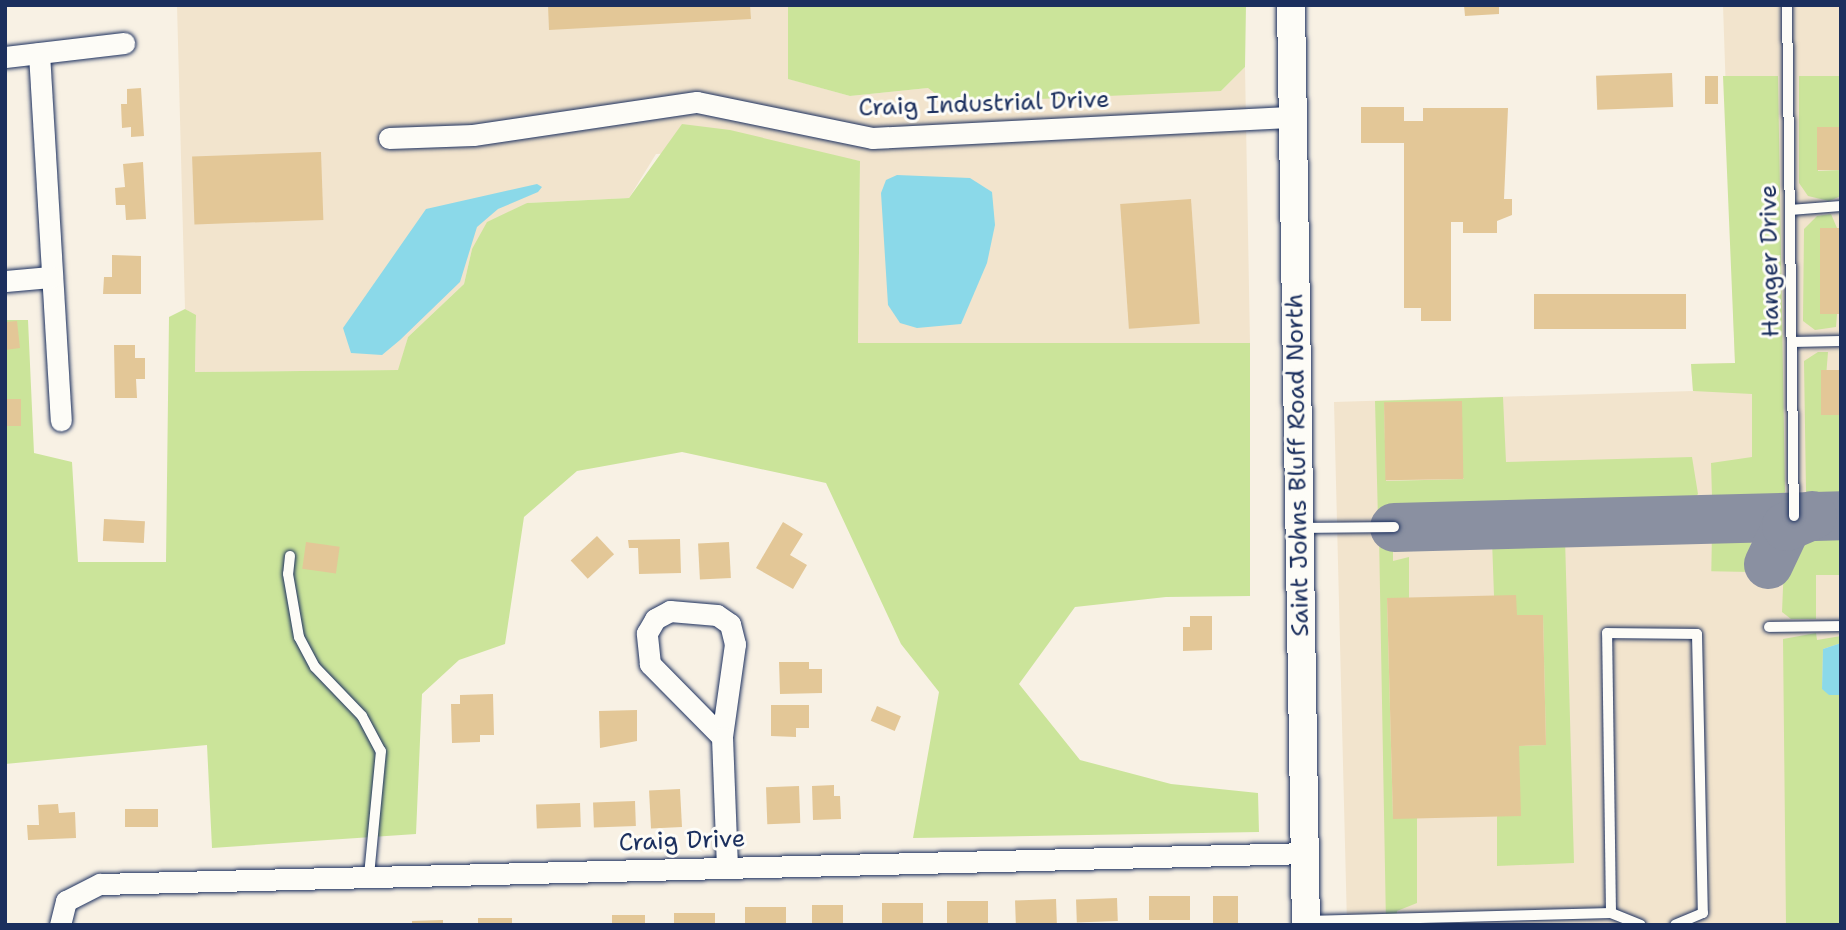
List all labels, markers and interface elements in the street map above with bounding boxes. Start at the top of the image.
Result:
street label: Craig Industrial Drive [858,85,1110,123]
street label: Hanger Drive [1754,184,1786,338]
street label: Saint Johns Bluff Road North [1281,293,1315,637]
street label: Craig Drive [618,824,746,858]

